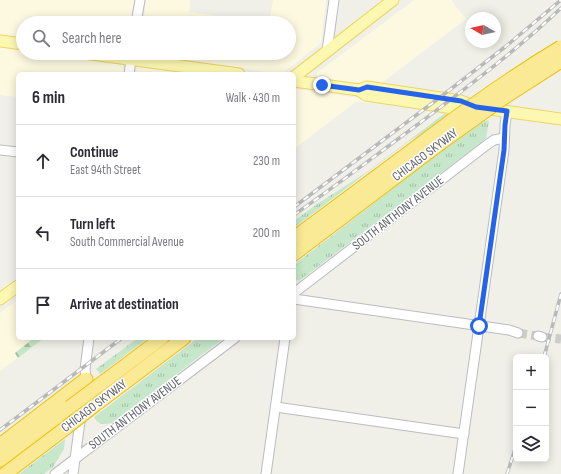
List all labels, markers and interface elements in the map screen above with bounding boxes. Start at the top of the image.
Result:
north arrow [465,12,501,48]
search box [16,16,296,60]
icon: search [30,27,52,49]
text: Search here [62,29,122,48]
route end [313,76,331,94]
text: 6 min [32,88,65,108]
text: Walk · 430 m [226,90,280,106]
street label: CHICAGO SKYWAY [389,125,461,185]
text: Continue [70,143,119,162]
icon: ahead [32,150,54,172]
text: 230 m [253,153,280,169]
text: East 94th Street [70,162,141,178]
street label: SOUTH ANTHONY AVENUE [349,172,447,254]
text: Turn left [70,215,115,234]
icon: left [32,222,54,244]
text: 200 m [253,225,280,241]
text: South Commercial Avenue [70,234,184,250]
icon: arrive [32,294,54,316]
text: Arrive at destination [70,295,179,314]
route start [470,317,488,335]
map controls [513,354,549,462]
button: + [513,354,549,390]
street label: SOUTH ANTHONY AVENUE [86,373,184,453]
street label: CHICAGO SKYWAY [58,376,130,436]
button: − [513,390,549,426]
button: layers [513,426,549,462]

